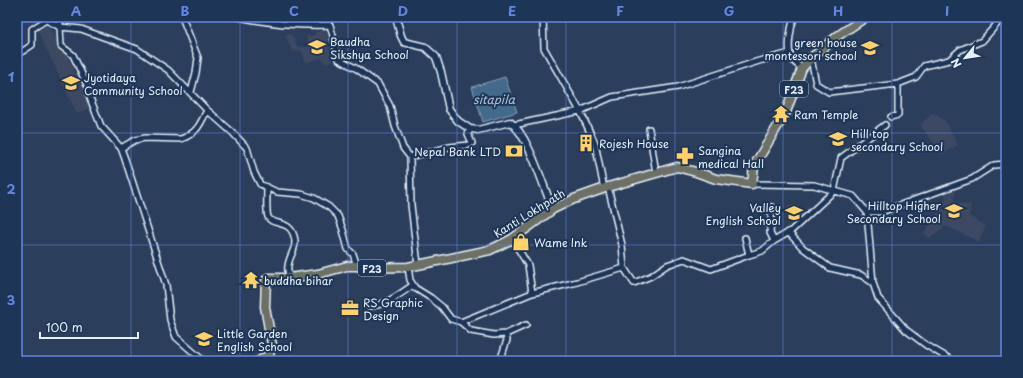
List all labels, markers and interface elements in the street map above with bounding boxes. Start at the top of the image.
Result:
text: A [71,1,81,20]
text: B [181,1,190,20]
text: C [289,1,299,20]
text: D [398,1,408,20]
text: E [508,1,516,20]
text: F [616,1,624,20]
text: G [724,1,734,20]
text: H [833,1,843,20]
text: I [945,1,949,20]
place label: Baudha Sikshya School [330,33,409,63]
place label: green house montessori school [765,34,857,64]
school or university icon: Baudha Sikshya School [307,37,327,57]
school or university icon: green house montessori school [860,38,880,58]
north arrow [945,38,985,78]
text: N [946,55,965,71]
text: 1 [8,67,14,86]
place label: Jyotidaya Community School [84,69,183,99]
school or university icon: Jyotidaya Community School [61,73,81,93]
road number: F23 [780,81,808,97]
water label: sitapila [473,90,515,108]
temple icon: Ram Temple [771,104,791,124]
place label: Ram Temple [794,106,859,123]
place label: Hill top secondary School [851,125,943,155]
school or university icon: Hill top secondary School [828,129,848,149]
building icon: Rojesh House [576,133,596,153]
place label: Rojesh House [599,135,669,152]
bank icon: Nepal Bank LTD [504,141,524,161]
place label: Sangina medical Hall [698,142,764,172]
place label: Nepal Bank LTD [414,143,501,160]
pharmacy icon: Sangina medical Hall [675,146,695,166]
text: 2 [6,179,16,198]
street label: Kanti Lokhpath [490,184,568,242]
place label: Hilltop Higher Secondary School [847,197,942,227]
place label: Valley English School [706,199,781,229]
school or university icon: Hilltop Higher Secondary School [944,201,964,221]
school or university icon: Valley English School [784,203,804,223]
shop icon: Wame Ink [511,232,531,252]
place label: Wame Ink [534,234,588,251]
road number: F23 [358,260,386,276]
temple icon: buddha bihar [241,270,261,290]
place label: buddha bihar [264,272,333,289]
text: 3 [7,290,16,309]
place label: RS Graphic Design [363,294,423,324]
office icon: RS Graphic Design [340,298,360,318]
scale bar [40,314,138,340]
text: 100 m [46,318,83,336]
place label: Little Garden English School [217,325,292,355]
school or university icon: Little Garden English School [194,329,214,349]

